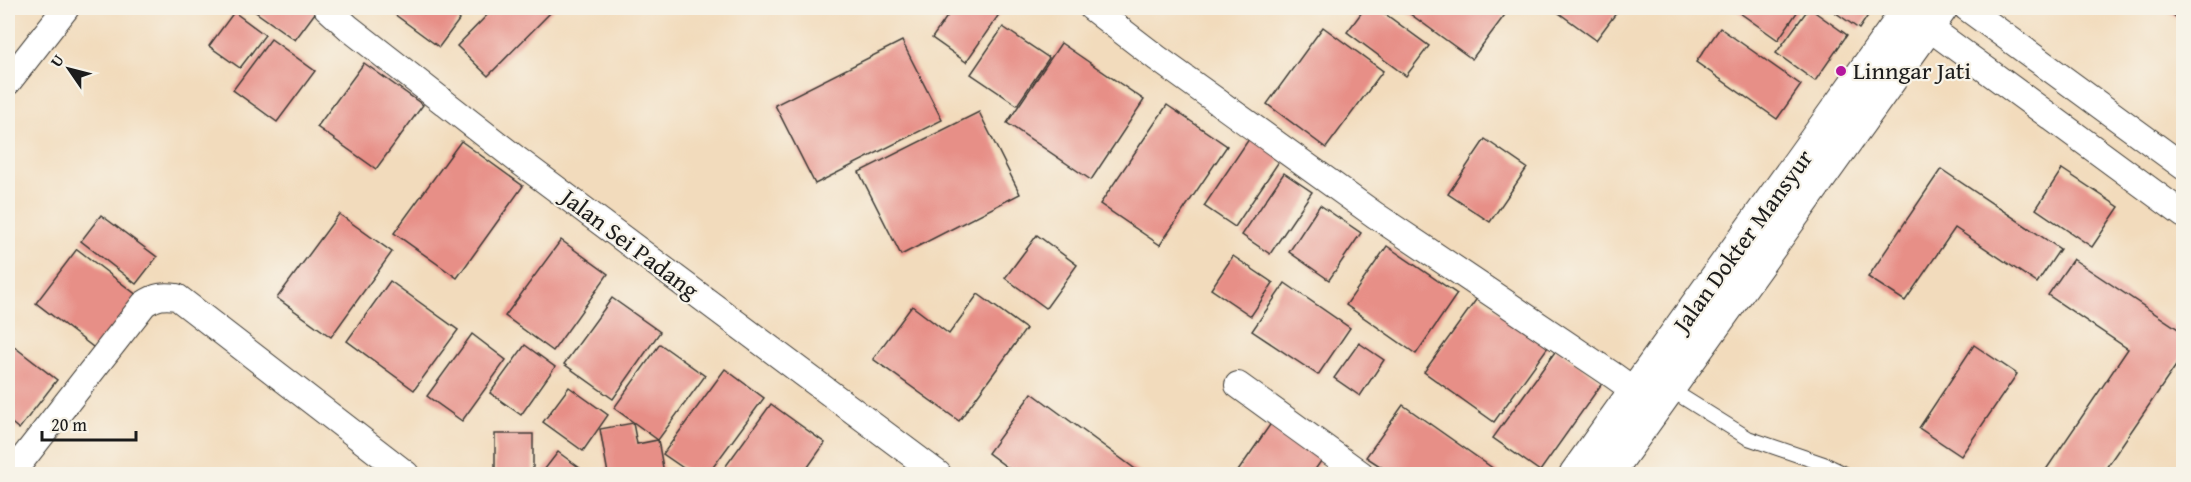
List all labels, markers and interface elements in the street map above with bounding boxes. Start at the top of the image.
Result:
north arrow [39,39,99,99]
text: U [44,49,70,72]
place label: Linngar Jati [1853,53,1971,88]
marker: Linngar Jati [1834,64,1848,78]
street label: Jalan Dokter Mansyur [1662,142,1821,342]
street label: Jalan Sei Padang [552,178,707,307]
scale bar [42,404,136,442]
text: 20 m [51,411,87,438]

